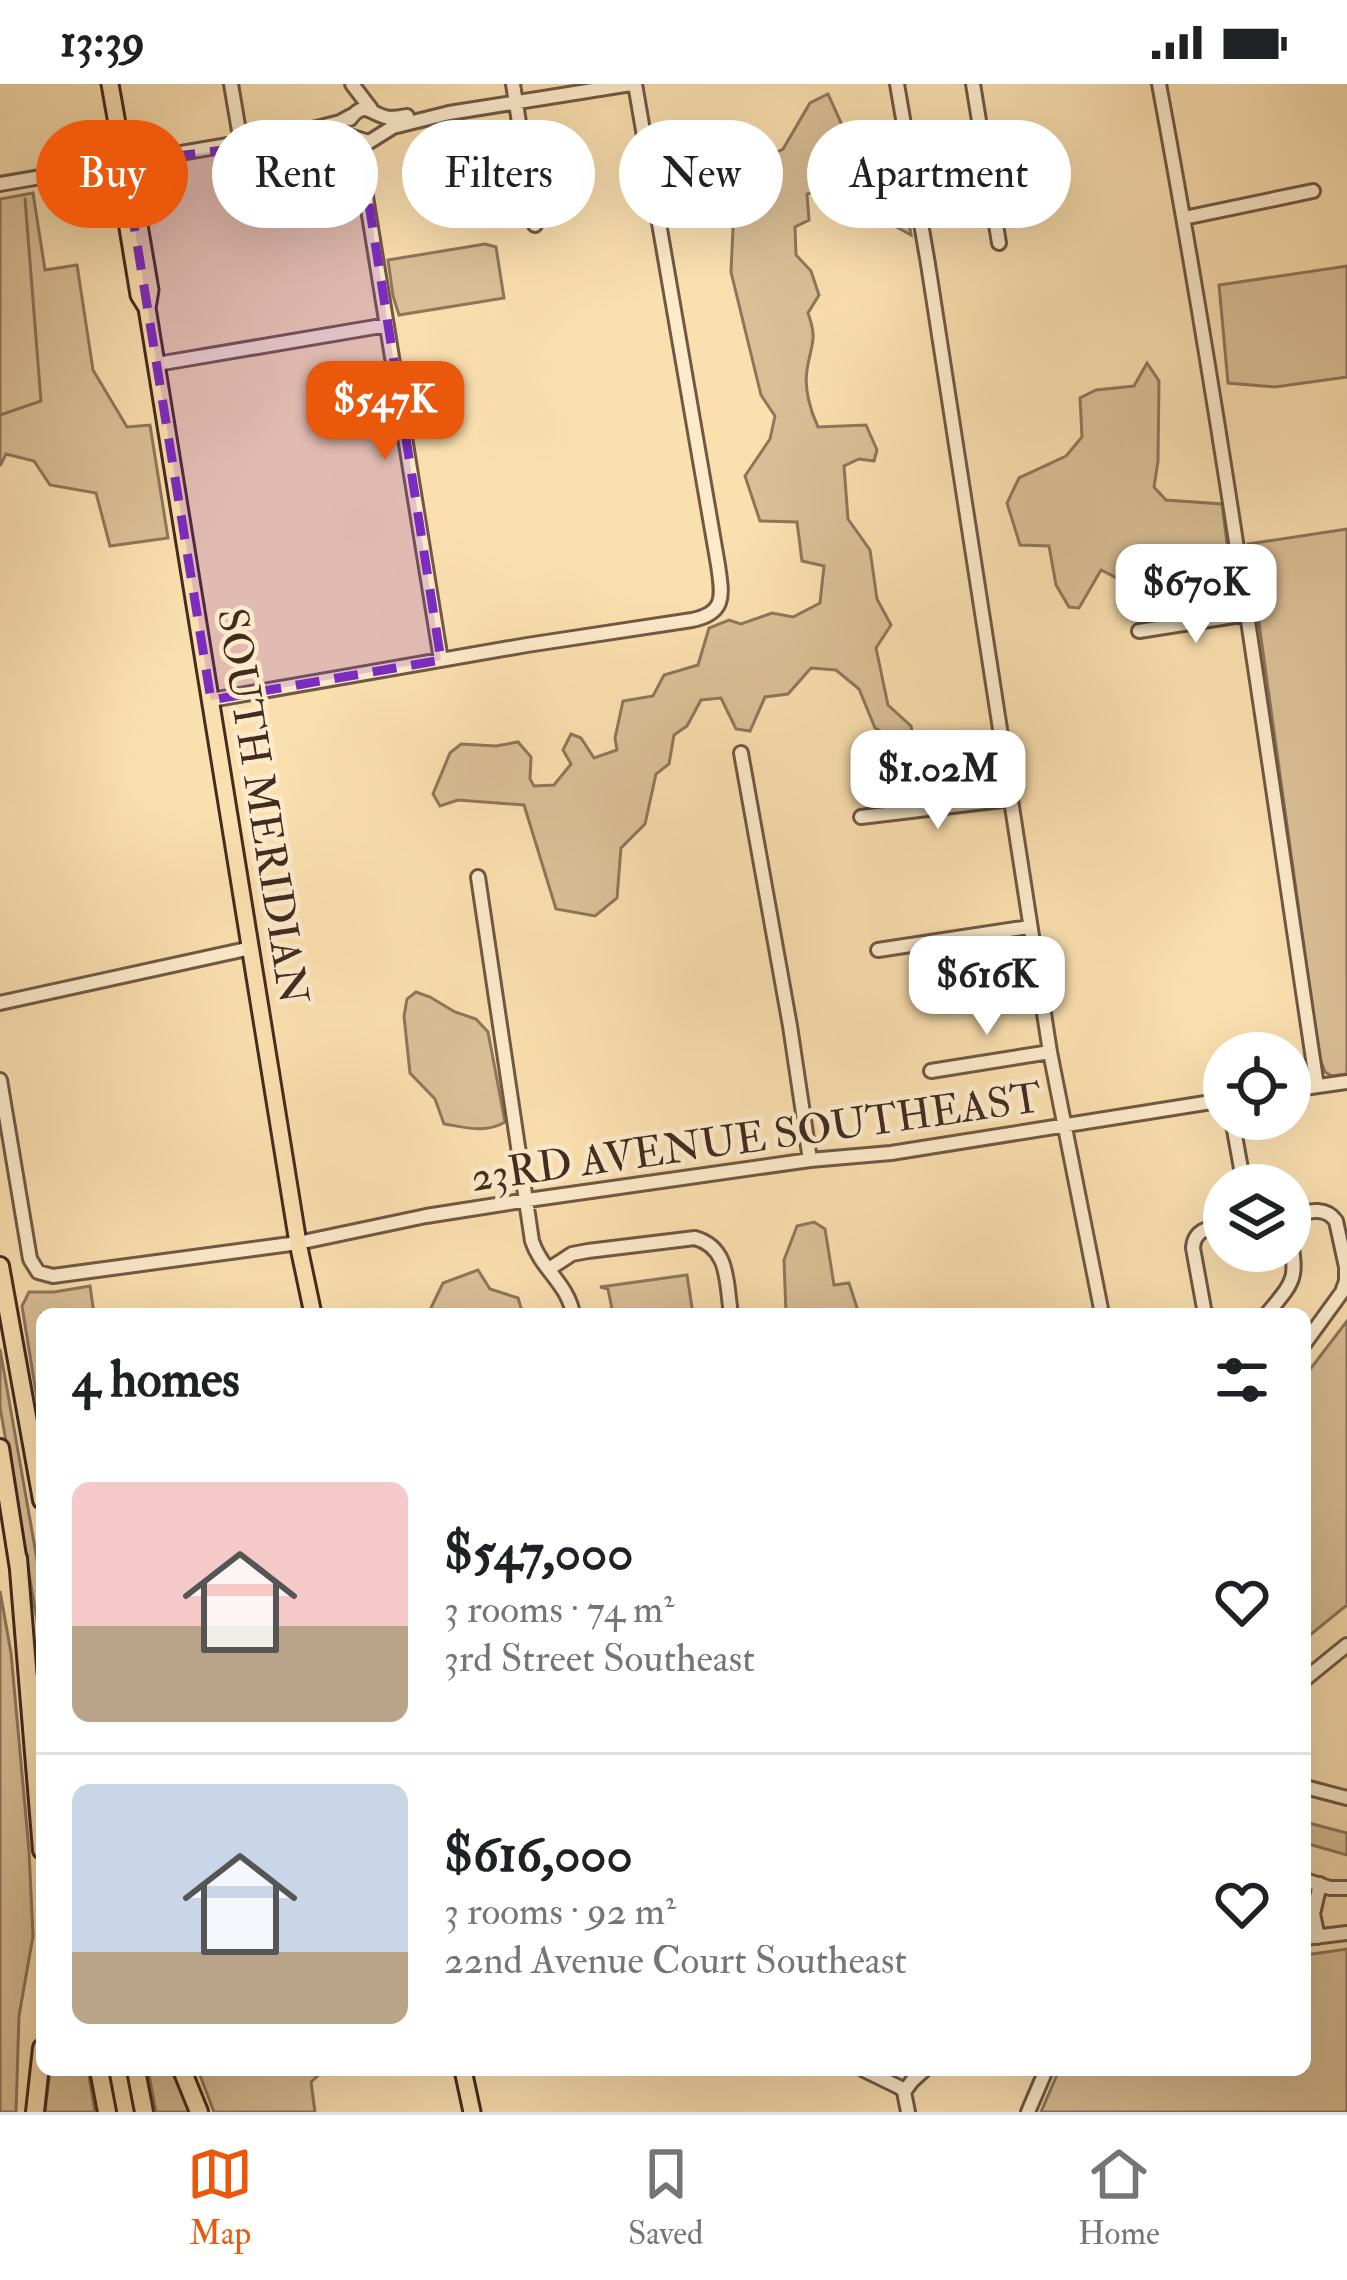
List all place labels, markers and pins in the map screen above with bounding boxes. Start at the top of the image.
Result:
pin: $547K [301,361,469,463]
pin: $670K [1112,544,1280,646]
pin: $1.02M [840,730,1036,832]
pin: $616K [903,936,1071,1038]

